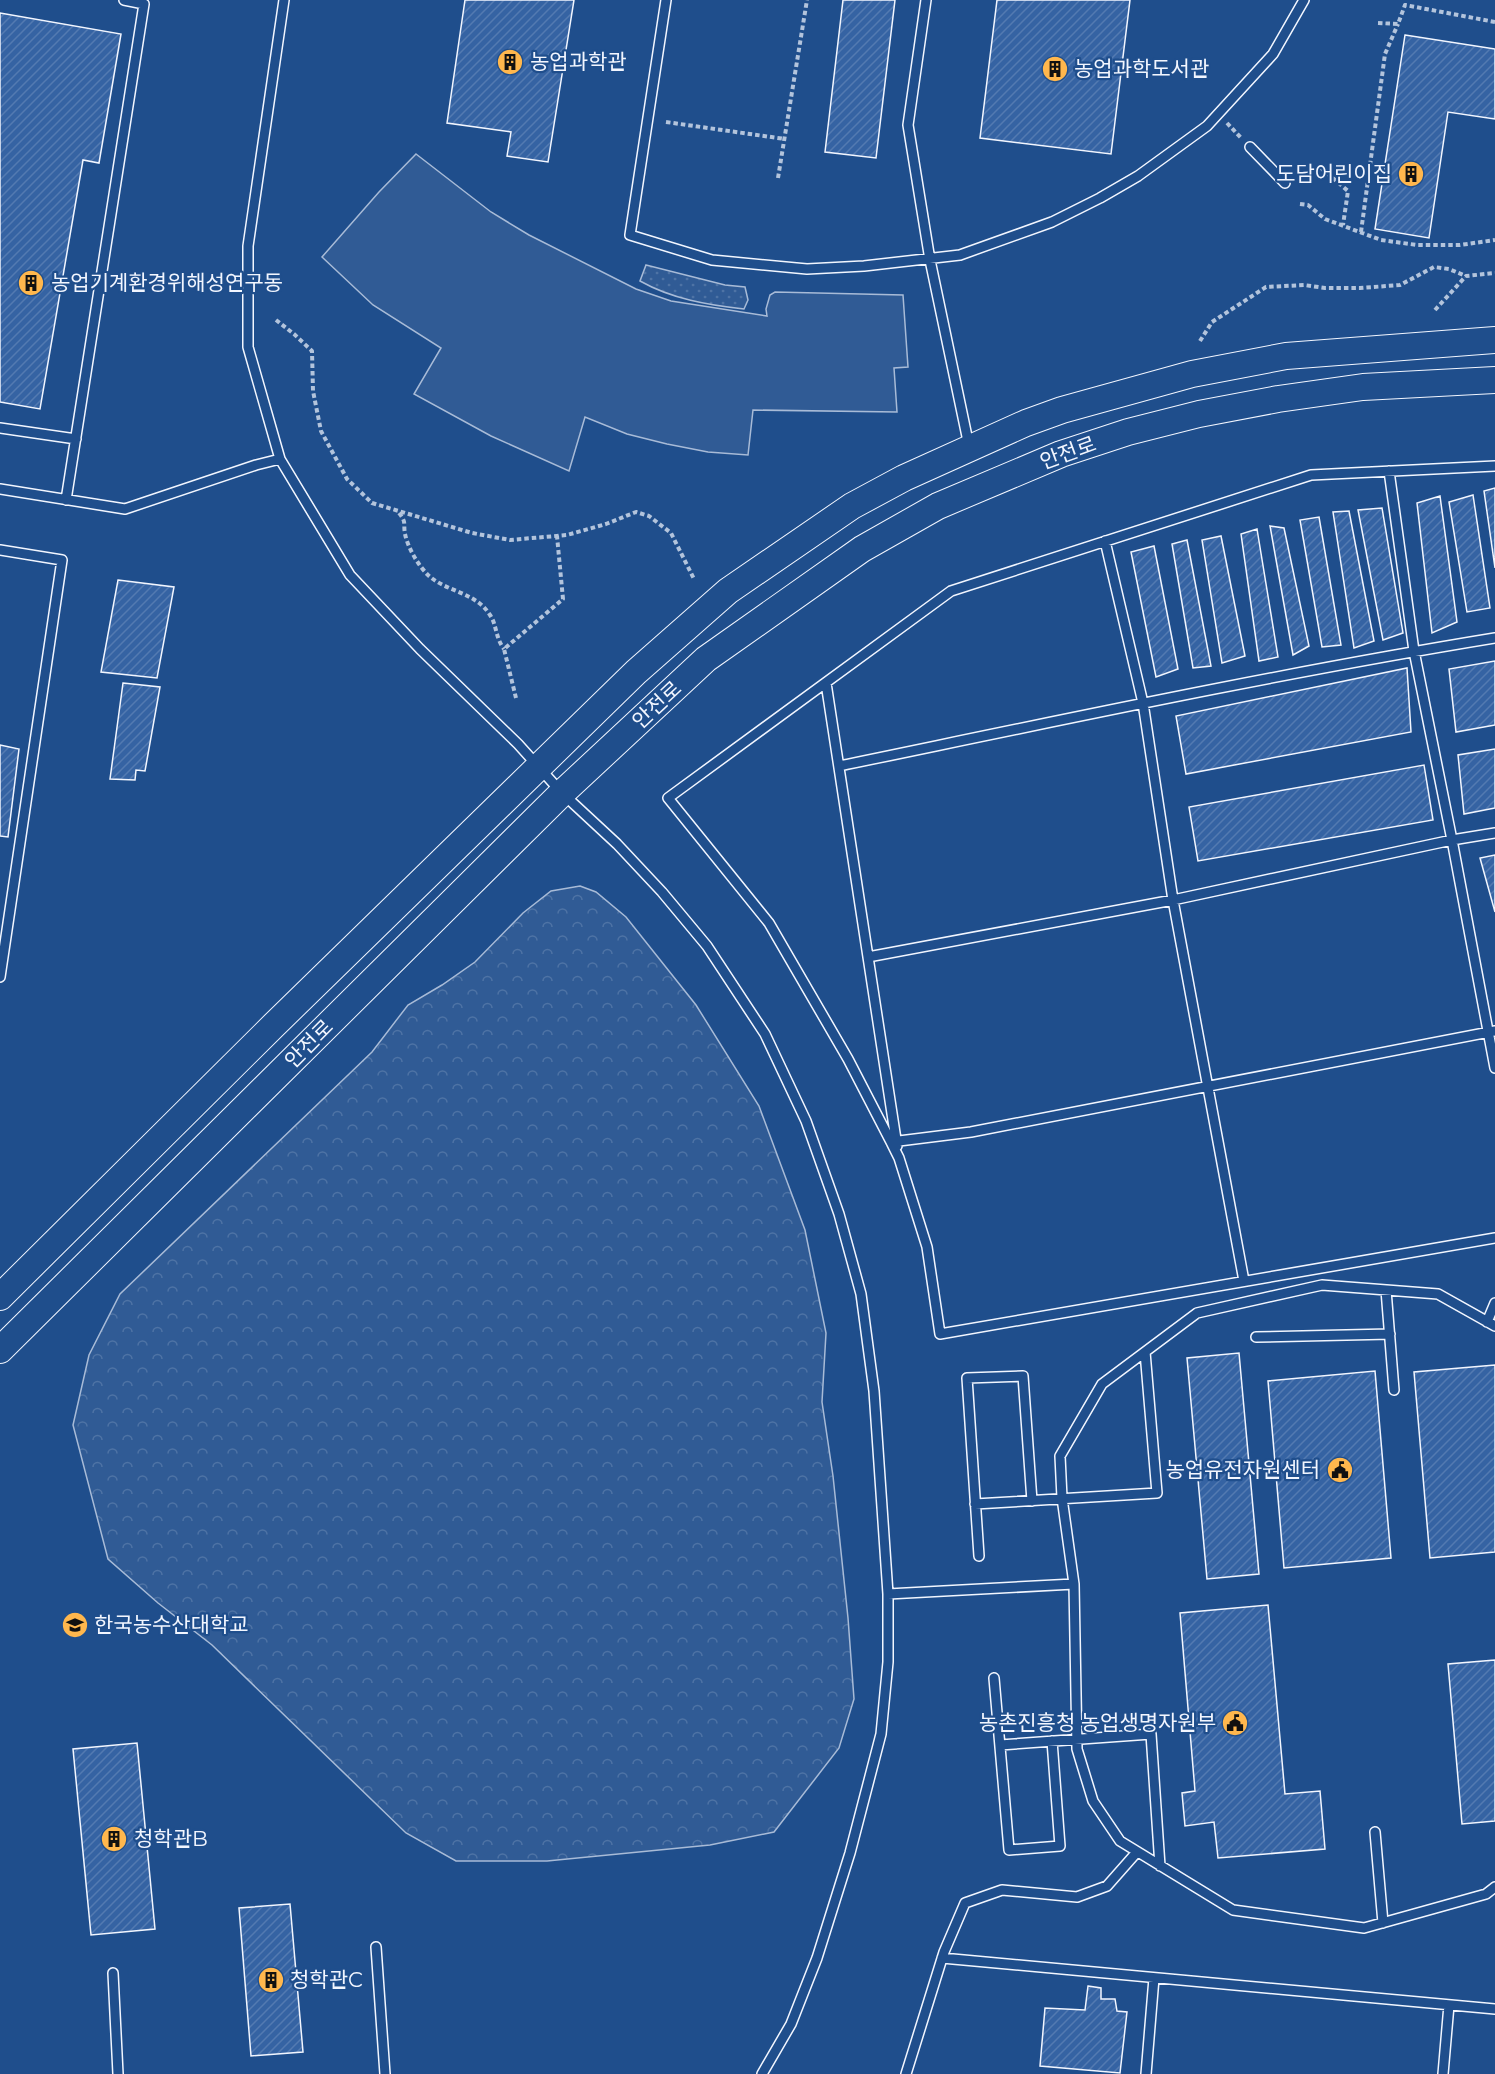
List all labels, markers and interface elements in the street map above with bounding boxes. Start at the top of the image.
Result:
building icon: 농업과학관 [495,47,525,77]
place label: 농업과학관 [530,49,627,74]
building icon: 농업과학도서관 [1040,54,1070,84]
place label: 농업과학도서관 [1074,56,1209,81]
building icon: 도담어린이집 [1396,159,1426,189]
place label: 도담어린이집 [1276,161,1392,186]
building icon: 농업기계환경위해성연구동 [16,268,46,298]
place label: 농업기계환경위해성연구동 [51,270,283,295]
street label: 안전로 [1036,431,1099,474]
street label: 안전로 [627,676,686,734]
street label: 안전로 [279,1014,338,1073]
public building icon: 농업유전자원센터 [1325,1455,1355,1485]
place label: 농업유전자원센터 [1165,1457,1320,1482]
school or university icon: 한국농수산대학교 [60,1610,90,1640]
place label: 한국농수산대학교 [94,1612,249,1637]
public building icon: 농촌진흥청 농업생명자원부 [1220,1708,1250,1738]
place label: 농촌진흥청 농업생명자원부 [979,1710,1216,1735]
building icon: 청학관B [99,1824,129,1854]
place label: 청학관B [134,1826,208,1851]
building icon: 청학관C [256,1965,286,1995]
place label: 청학관C [290,1967,363,1992]

